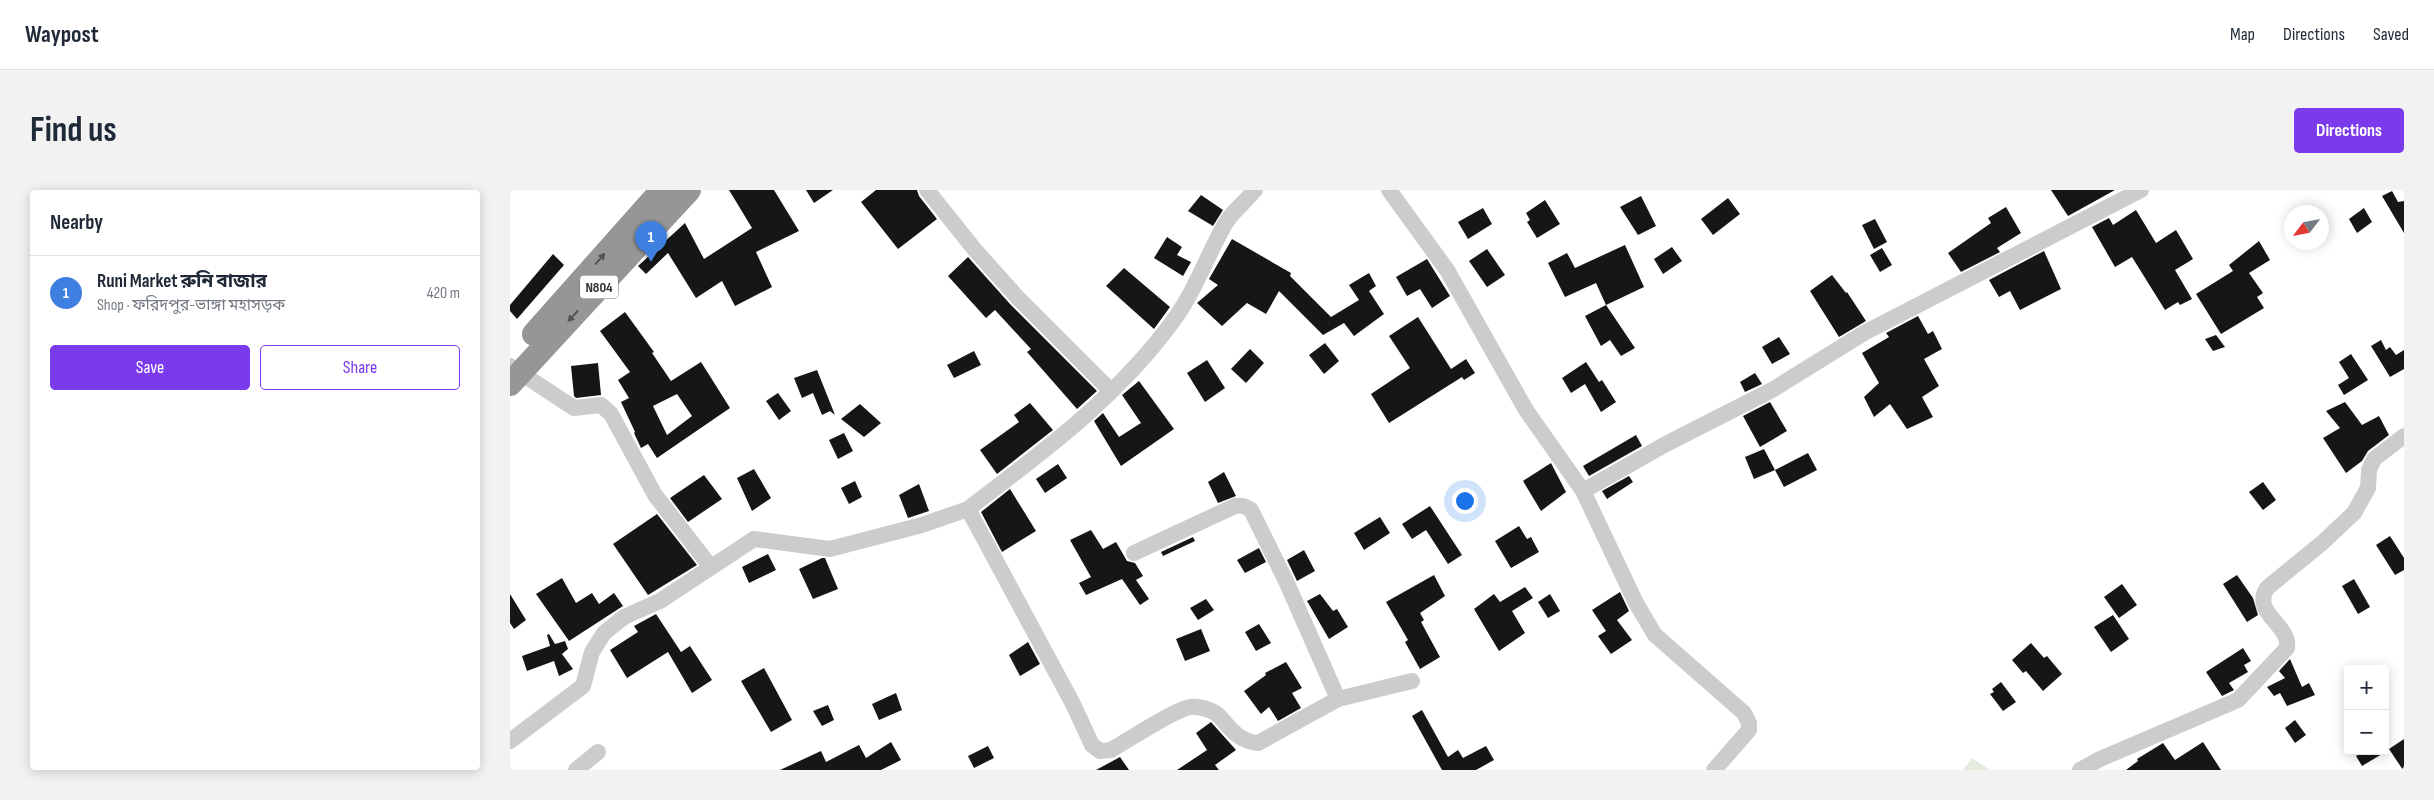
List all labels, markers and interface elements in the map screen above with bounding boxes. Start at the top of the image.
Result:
text: Waypost [25,20,99,49]
text: Map [2230,24,2255,45]
text: Directions [2283,24,2345,45]
text: Saved [2373,24,2409,45]
button: Directions [2294,108,2404,153]
text: Find us [30,109,117,152]
north arrow [2284,205,2329,250]
text: Nearby [50,210,103,235]
pin: 1 [635,221,667,262]
one-way arrow [594,254,606,266]
text: Runi Market রুনি বাজার [97,270,267,293]
road number: N804 [580,275,618,298]
text: 1 [63,284,69,303]
text: 420 m [427,284,460,303]
text: Shop · ফরিদপুর-ভাঙ্গা মহাসড়ক [97,296,285,315]
one-way arrow [567,310,579,322]
button: Save [50,345,250,390]
button: Share [260,345,460,390]
your location [1452,488,1478,514]
map controls [2344,665,2389,755]
button: + [2344,665,2389,710]
button: − [2344,710,2389,755]

